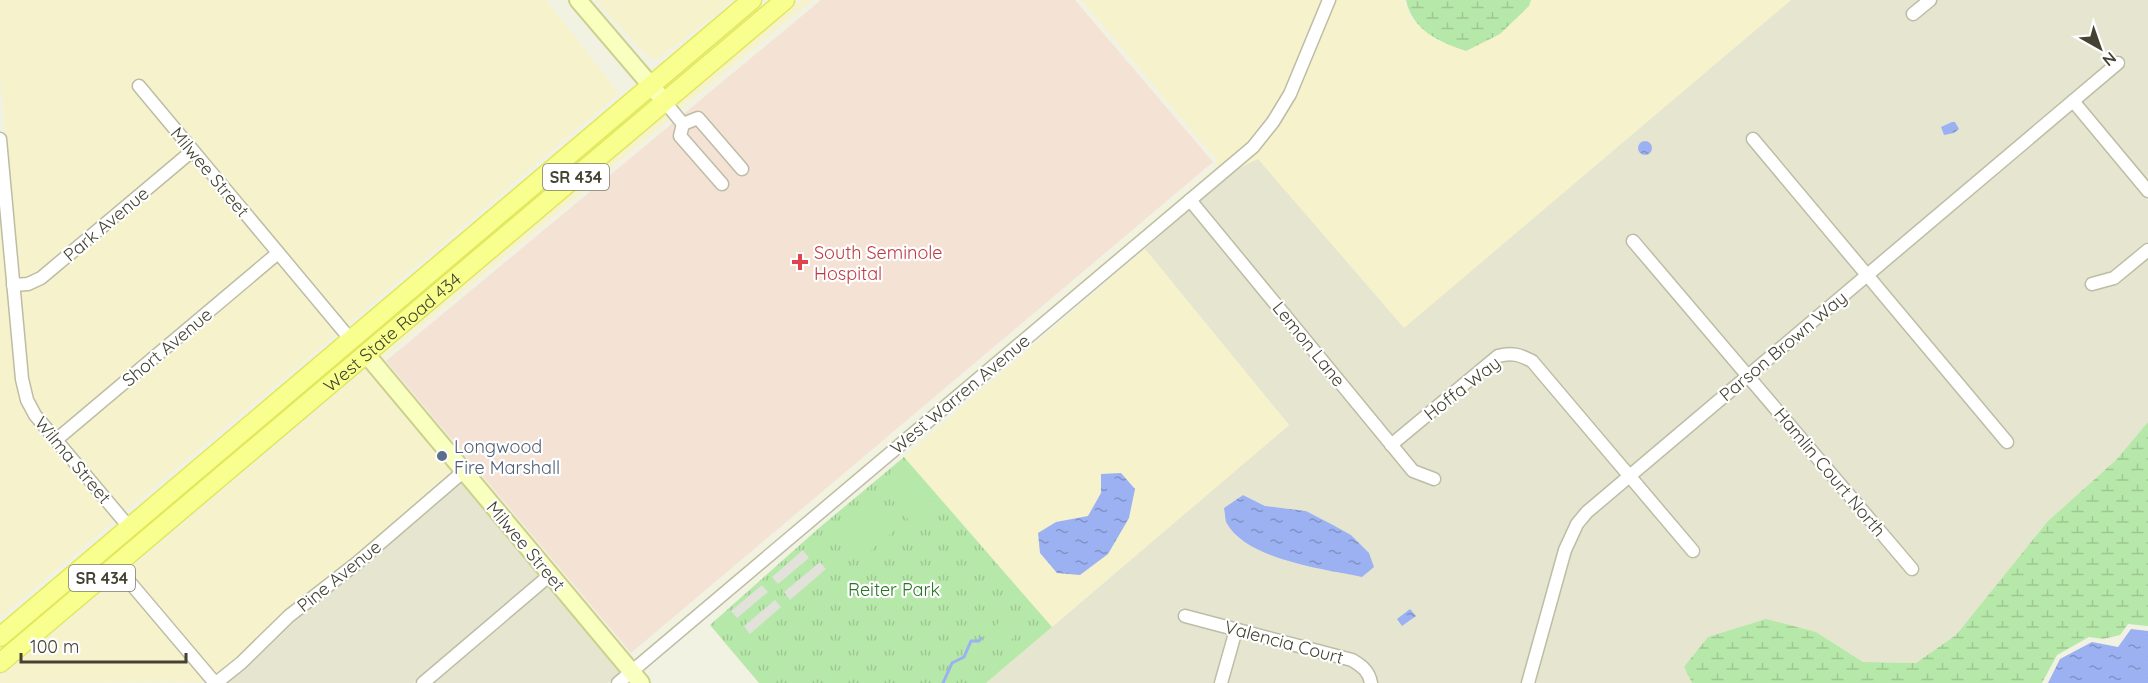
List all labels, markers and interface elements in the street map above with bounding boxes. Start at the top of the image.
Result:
north arrow [2070,18,2130,78]
text: N [2099,48,2121,71]
street label: Milwee Street [166,122,254,222]
road number: SR 434 [543,164,609,190]
street label: Park Avenue [59,182,153,266]
place label: South Seminole Hospital [814,241,942,285]
marker: South Seminole Hospital [791,253,809,271]
street label: West State Road 434 [318,267,465,397]
street label: Parson Brown Way [1715,286,1851,406]
street label: Lemon Lane [1268,297,1350,391]
street label: Short Avenue [117,303,217,391]
street label: West Warren Avenue [885,329,1035,459]
street label: Hoffa Way [1419,351,1505,425]
street label: Hamlin Court North [1769,403,1891,541]
street label: Wilma Street [30,412,116,508]
place label: Longwood Fire Marshall [454,435,560,479]
marker: Longwood Fire Marshall [435,449,449,463]
street label: Milwee Street [482,496,570,596]
street label: Pine Avenue [292,535,386,617]
road number: SR 434 [69,565,135,591]
park label: Reiter Park [848,578,940,601]
street label: Valencia Court [1222,615,1346,669]
scale bar [21,626,186,664]
text: 100 m [30,635,79,658]

